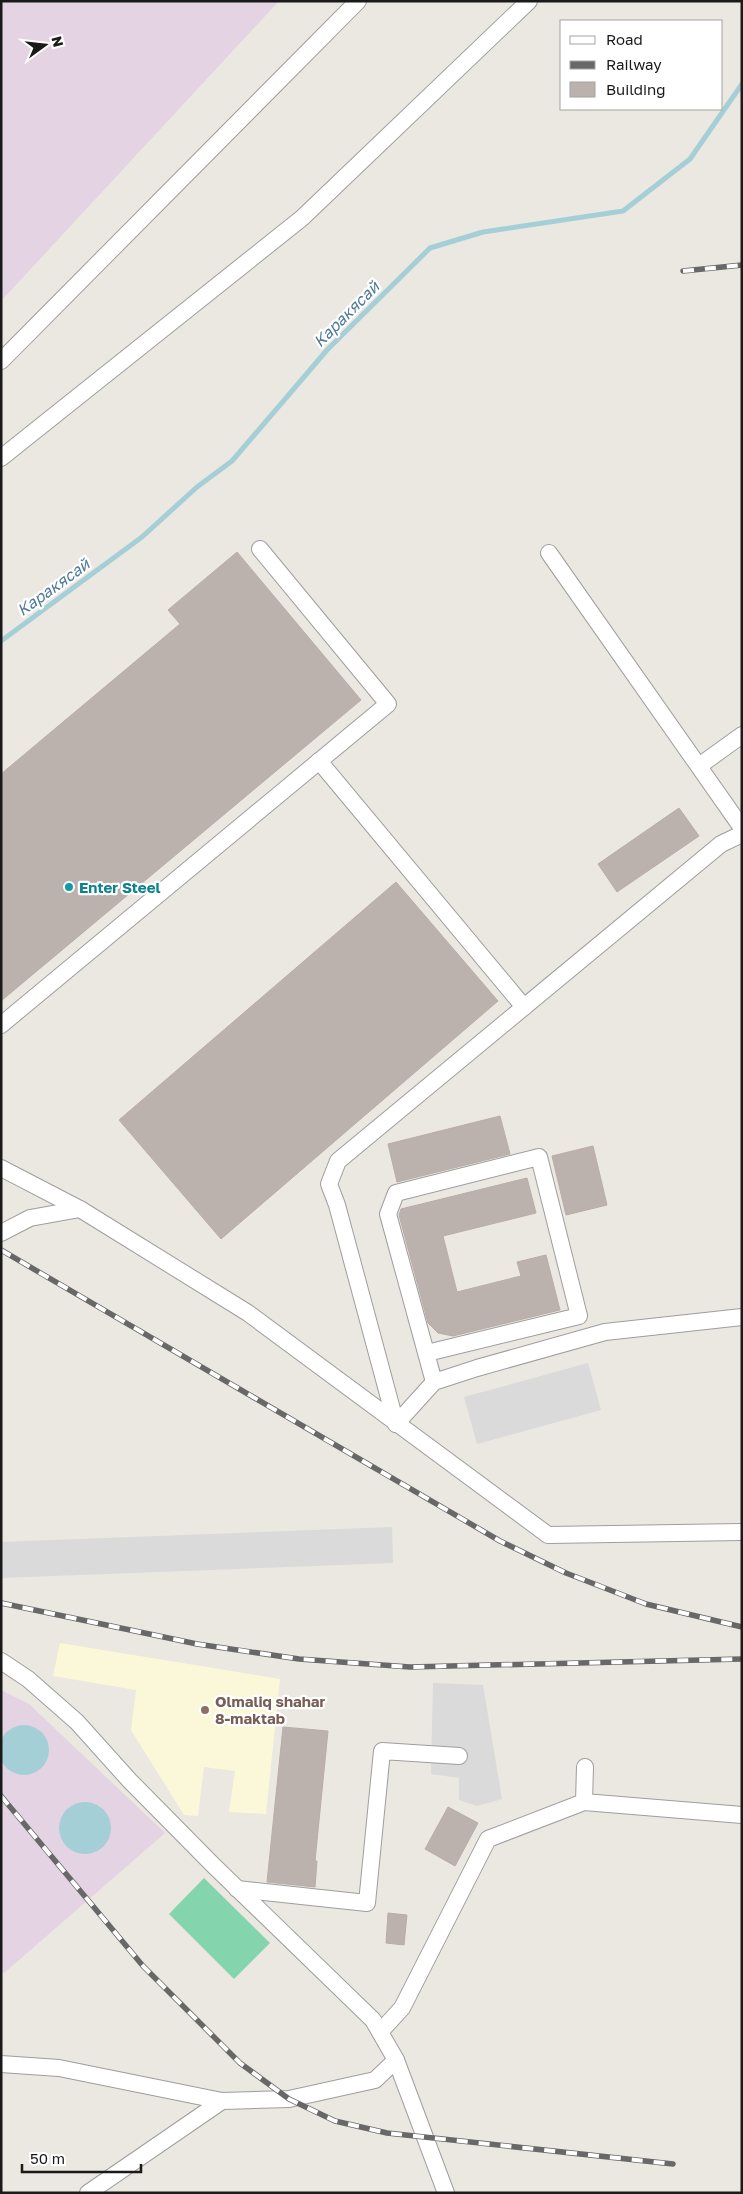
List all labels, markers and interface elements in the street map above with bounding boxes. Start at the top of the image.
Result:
north arrow [20,20,70,70]
legend [560,20,723,110]
text: Road [606,30,643,48]
text: N [48,34,68,49]
text: Railway [606,55,662,73]
text: Building [606,80,666,98]
water label: Каракясай [309,276,384,351]
water label: Каракясай [13,553,94,620]
place label: Enter Steel [79,878,161,896]
marker: Enter Steel [63,881,75,893]
place label: Olmaliq shahar 8-maktab [215,1692,325,1727]
marker: Olmaliq shahar 8-maktab [199,1704,211,1716]
scale bar [22,2142,141,2174]
text: 50 m [30,2149,65,2167]

